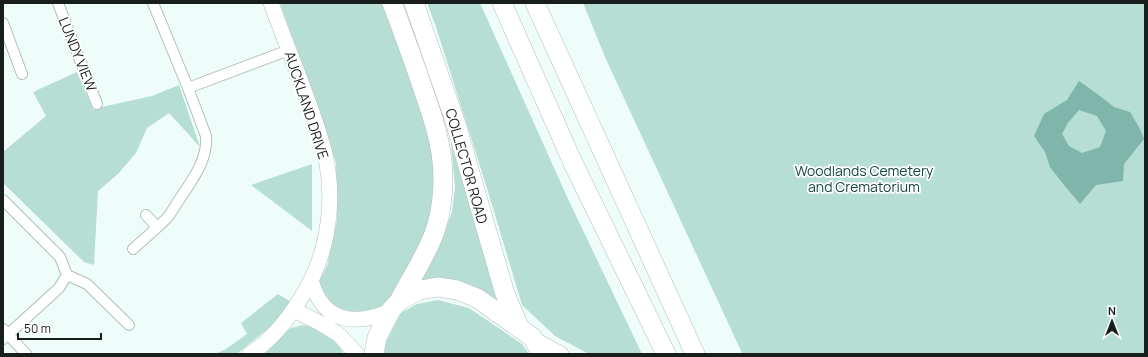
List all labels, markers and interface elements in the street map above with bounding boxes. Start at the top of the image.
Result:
street label: LUNDY VIEW [55,14,101,94]
street label: AUCKLAND DRIVE [281,49,333,161]
street label: COLLECTOR ROAD [441,106,493,226]
park label: Woodlands Cemetery and Crematorium [795,161,934,196]
north arrow [1092,301,1132,341]
text: N [1108,303,1116,318]
scale bar [18,315,101,341]
text: 50 m [24,320,51,337]

